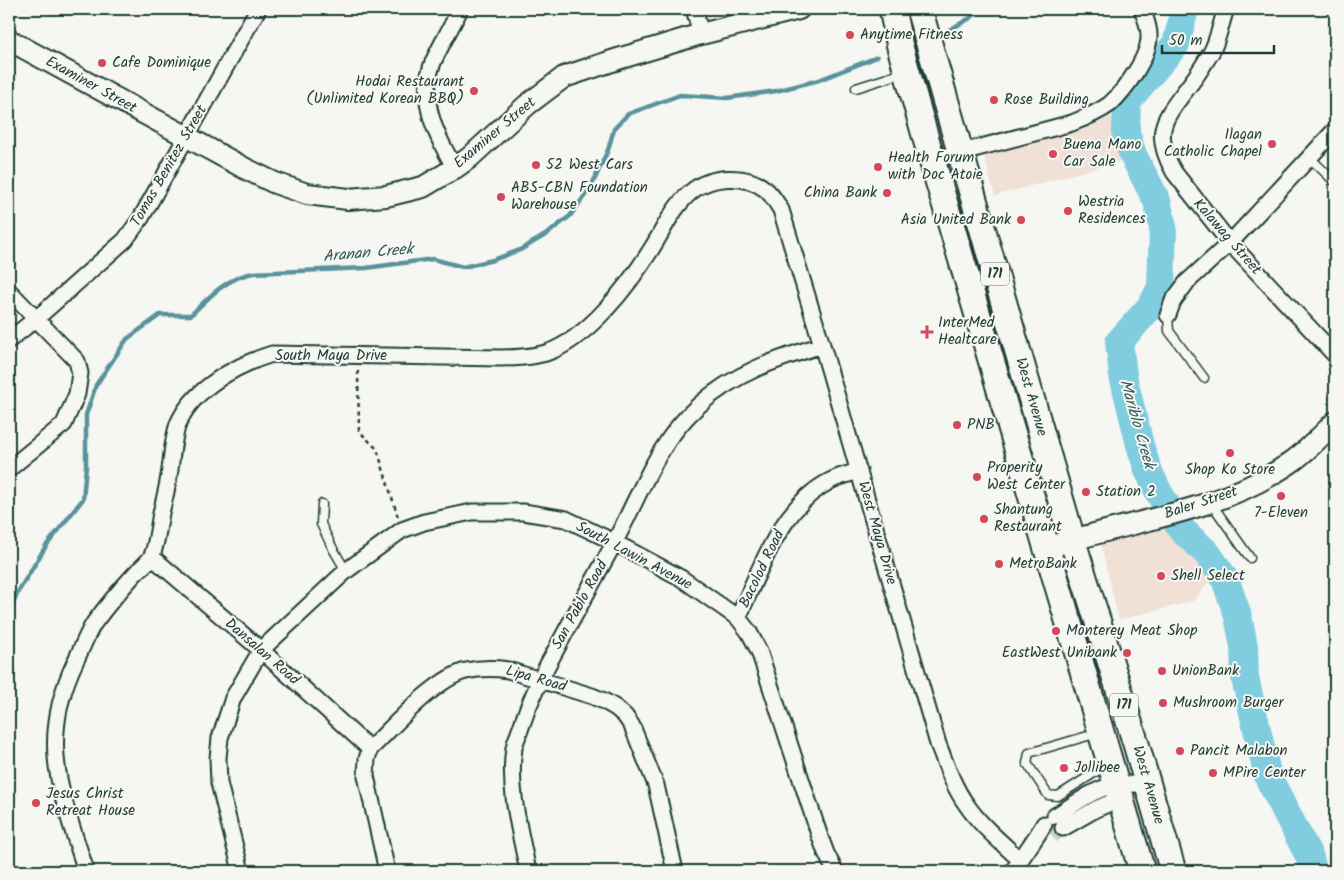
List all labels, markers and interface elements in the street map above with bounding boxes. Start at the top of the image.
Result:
scale bar [1162,22,1274,54]
place label: Anytime Fitness [860,23,964,47]
marker: Anytime Fitness [844,29,856,41]
text: 50 m [1169,29,1203,53]
street label: Examiner Street [41,50,141,120]
place label: Cafe Dominique [112,51,211,75]
marker: Cafe Dominique [96,57,108,69]
place label: Hodai Restaurant (Unlimited Korean BBQ) [306,70,464,111]
marker: Hodai Restaurant (Unlimited Korean BBQ) [468,85,480,97]
place label: Rose Building [1004,88,1089,112]
street label: Examiner Street [448,91,542,175]
marker: Rose Building [988,94,1000,106]
street label: Tomas Benitez Street [124,100,214,231]
place label: Ilagan Catholic Chapel [1164,123,1262,164]
place label: Buena Mano Car Sale [1063,133,1141,174]
marker: Ilagan Catholic Chapel [1266,138,1278,150]
place label: Health Forum with Doc Atoie [888,146,983,187]
marker: Buena Mano Car Sale [1047,148,1059,160]
place label: 52 West Cars [546,153,633,177]
marker: 52 West Cars [530,159,542,171]
marker: Health Forum with Doc Atoie [872,161,884,173]
place label: ABS-CBN Foundation Warehouse [511,176,648,217]
place label: China Bank [804,181,878,205]
marker: China Bank [881,187,893,199]
place label: Westria Residences [1078,190,1146,231]
marker: ABS-CBN Foundation Warehouse [495,191,507,203]
street label: Kalawag Street [1187,193,1267,281]
marker: Westria Residences [1062,205,1074,217]
place label: Asia United Bank [901,208,1012,232]
marker: Asia United Bank [1015,214,1027,226]
water label: Aranan Creek [322,236,417,269]
road number: 171 [981,262,1009,286]
place label: InterMed Healtcare [938,311,997,352]
marker: InterMed Healtcare [920,325,934,339]
street label: South Maya Drive [275,344,387,368]
street label: West Avenue [1008,355,1054,439]
water label: Mariblo Creek [1112,376,1162,474]
place label: PNB [967,413,995,437]
marker: PNB [951,419,963,431]
marker: Shop Ko Store [1224,447,1236,459]
place label: Properity West Center [987,456,1066,497]
place label: Shop Ko Store [1185,458,1275,482]
marker: Properity West Center [971,471,983,483]
street label: West Maya Drive [851,478,903,588]
place label: Station 2 [1096,480,1156,504]
street label: Baler Street [1161,480,1241,526]
marker: Station 2 [1080,486,1092,498]
marker: 7-Eleven [1275,490,1287,502]
place label: Shantung Restaurant [994,498,1062,539]
place label: 7-Eleven [1254,501,1308,525]
marker: Shantung Restaurant [978,513,990,525]
street label: South Lawin Avenue [571,515,697,597]
street label: Bacolod Road [733,525,791,612]
place label: MetroBank [1009,552,1078,576]
street label: San Pablo Road [546,556,615,654]
marker: MetroBank [993,558,1005,570]
place label: Shell Select [1171,564,1245,588]
marker: Shell Select [1155,570,1167,582]
street label: Dansalan Road [219,612,305,692]
place label: Monterey Meat Shop [1066,619,1197,643]
marker: Monterey Meat Shop [1050,625,1062,637]
place label: EastWest Unibank [1002,641,1118,665]
marker: EastWest Unibank [1121,647,1133,659]
street label: Lipa Road [503,659,570,699]
place label: UnionBank [1172,659,1240,683]
marker: UnionBank [1156,665,1168,677]
place label: Mushroom Burger [1173,691,1285,715]
road number: 171 [1110,694,1138,716]
marker: Mushroom Burger [1157,697,1169,709]
place label: Pancit Malabon [1190,739,1288,763]
street label: West Avenue [1125,743,1171,827]
marker: Pancit Malabon [1174,745,1186,757]
place label: Jollibee [1074,756,1120,780]
place label: MPire Center [1223,761,1307,785]
marker: Jollibee [1058,762,1070,774]
marker: MPire Center [1207,767,1219,779]
place label: Jesus Christ Retreat House [46,782,135,823]
marker: Jesus Christ Retreat House [30,797,42,809]

